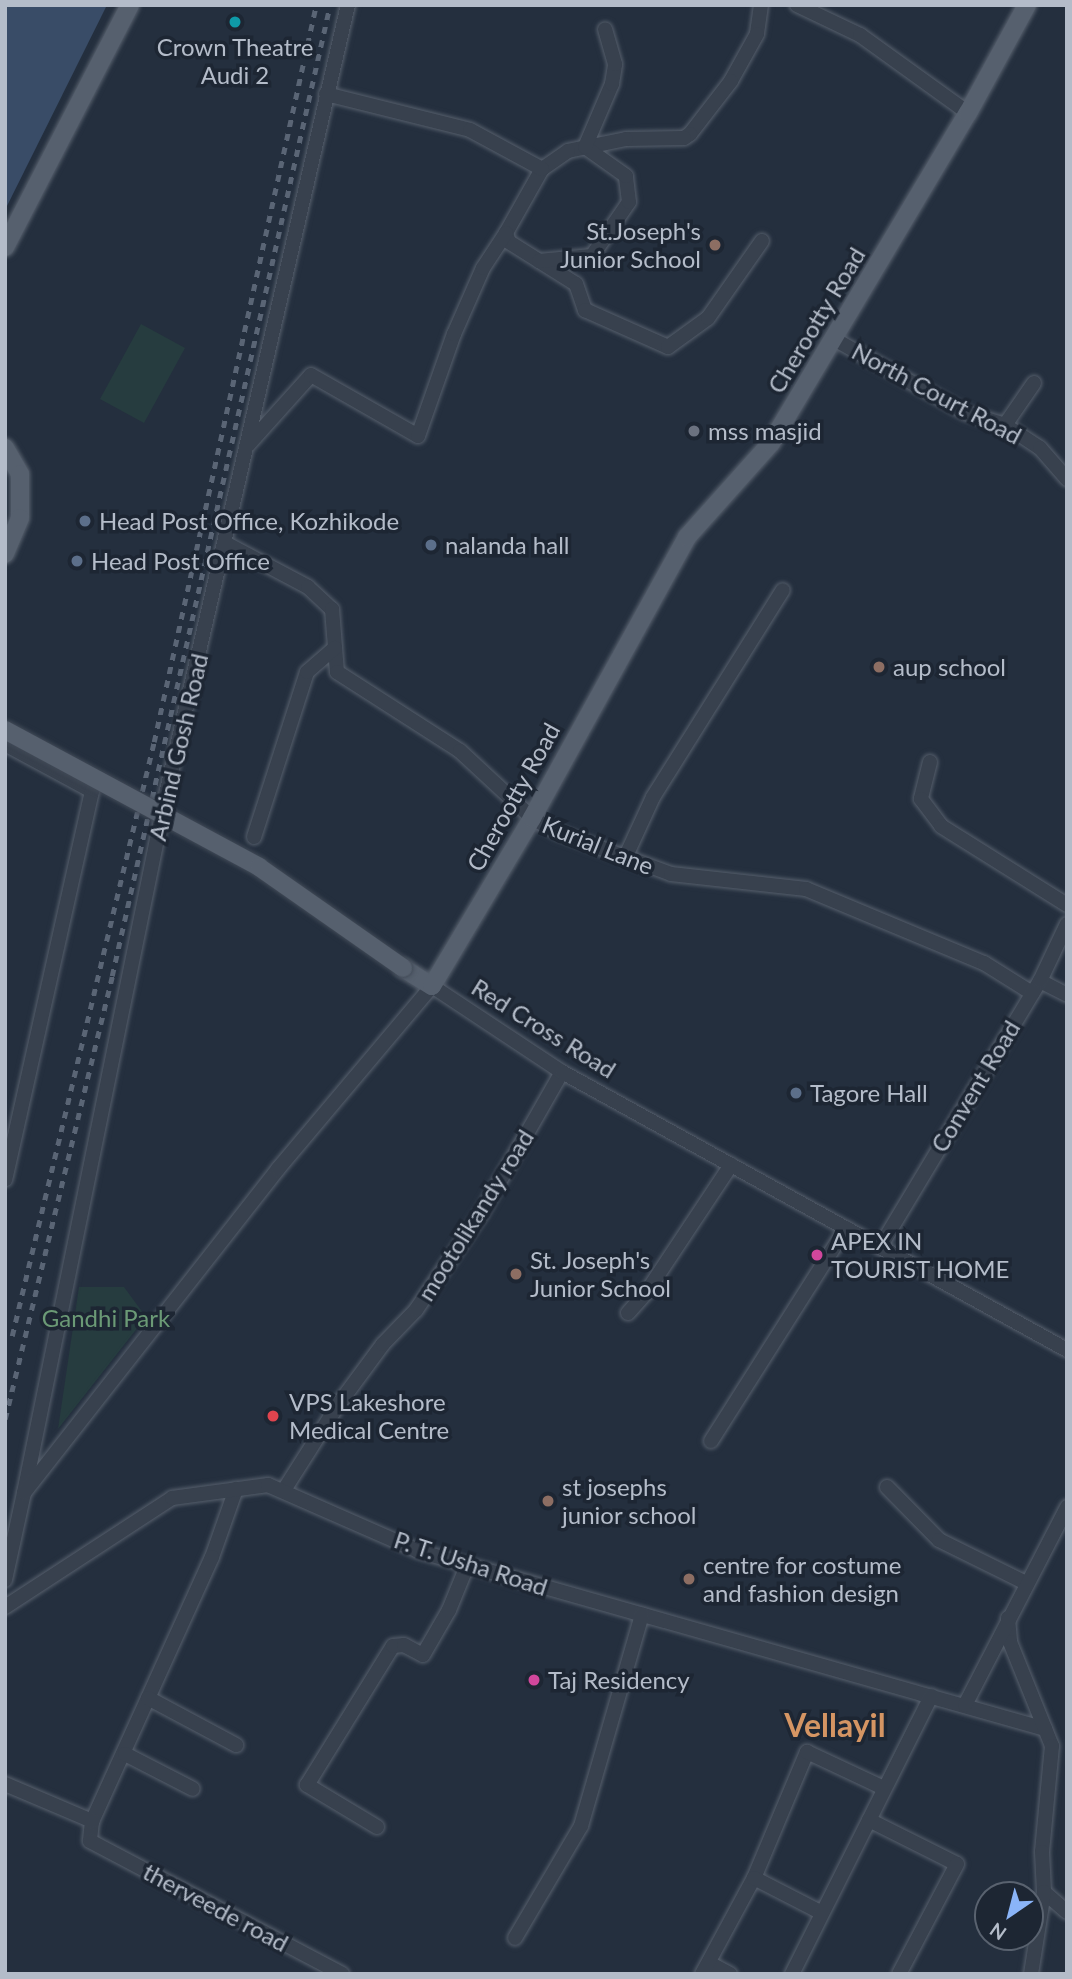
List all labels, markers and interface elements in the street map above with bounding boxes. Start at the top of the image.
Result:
marker: Crown Theatre Audi 2 [227,14,243,30]
place label: Crown Theatre Audi 2 [156,33,314,89]
place label: St.Joseph's Junior School [559,217,701,273]
marker: St.Joseph's Junior School [707,237,723,253]
street label: Cherootty Road [761,242,871,398]
street label: North Court Road [847,336,1027,450]
place label: mss masjid [708,417,822,445]
marker: mss masjid [686,423,702,439]
place label: Head Post Office, Kozhikode [99,507,399,535]
marker: Head Post Office, Kozhikode [77,513,93,529]
place label: nalanda hall [445,531,569,559]
marker: nalanda hall [423,537,439,553]
place label: Head Post Office [91,547,270,575]
marker: Head Post Office [69,553,85,569]
street label: Arbind Gosh Road [142,651,214,843]
place label: aup school [893,653,1006,681]
marker: aup school [871,659,887,675]
street label: Cherootty Road [460,718,566,876]
street label: Kurial Lane [538,810,658,880]
street label: Red Cross Road [467,972,621,1084]
street label: Convent Road [924,1015,1026,1157]
place label: Tagore Hall [810,1079,928,1107]
marker: Tagore Hall [788,1085,804,1101]
street label: mootolikandy road [411,1124,539,1306]
place label: APEX IN TOURIST HOME [831,1227,1010,1283]
place label: St. Joseph's Junior School [530,1246,672,1302]
marker: APEX IN TOURIST HOME [809,1247,825,1263]
marker: St. Joseph's Junior School [508,1266,524,1282]
park label: Gandhi Park [42,1304,170,1332]
place label: VPS Lakeshore Medical Centre [289,1388,449,1444]
marker: VPS Lakeshore Medical Centre [263,1406,283,1426]
place label: st josephs junior school [562,1473,697,1529]
marker: st josephs junior school [540,1493,556,1509]
street label: P. T. Usha Road [390,1525,552,1601]
place label: centre for costume and fashion design [703,1551,902,1607]
marker: centre for costume and fashion design [681,1571,697,1587]
place label: Taj Residency [548,1666,690,1694]
marker: Taj Residency [526,1672,542,1688]
district label: Vellayil [784,1706,886,1744]
street label: therveede road [138,1857,294,1957]
north arrow [974,1881,1044,1951]
text: N [985,1918,1010,1946]

